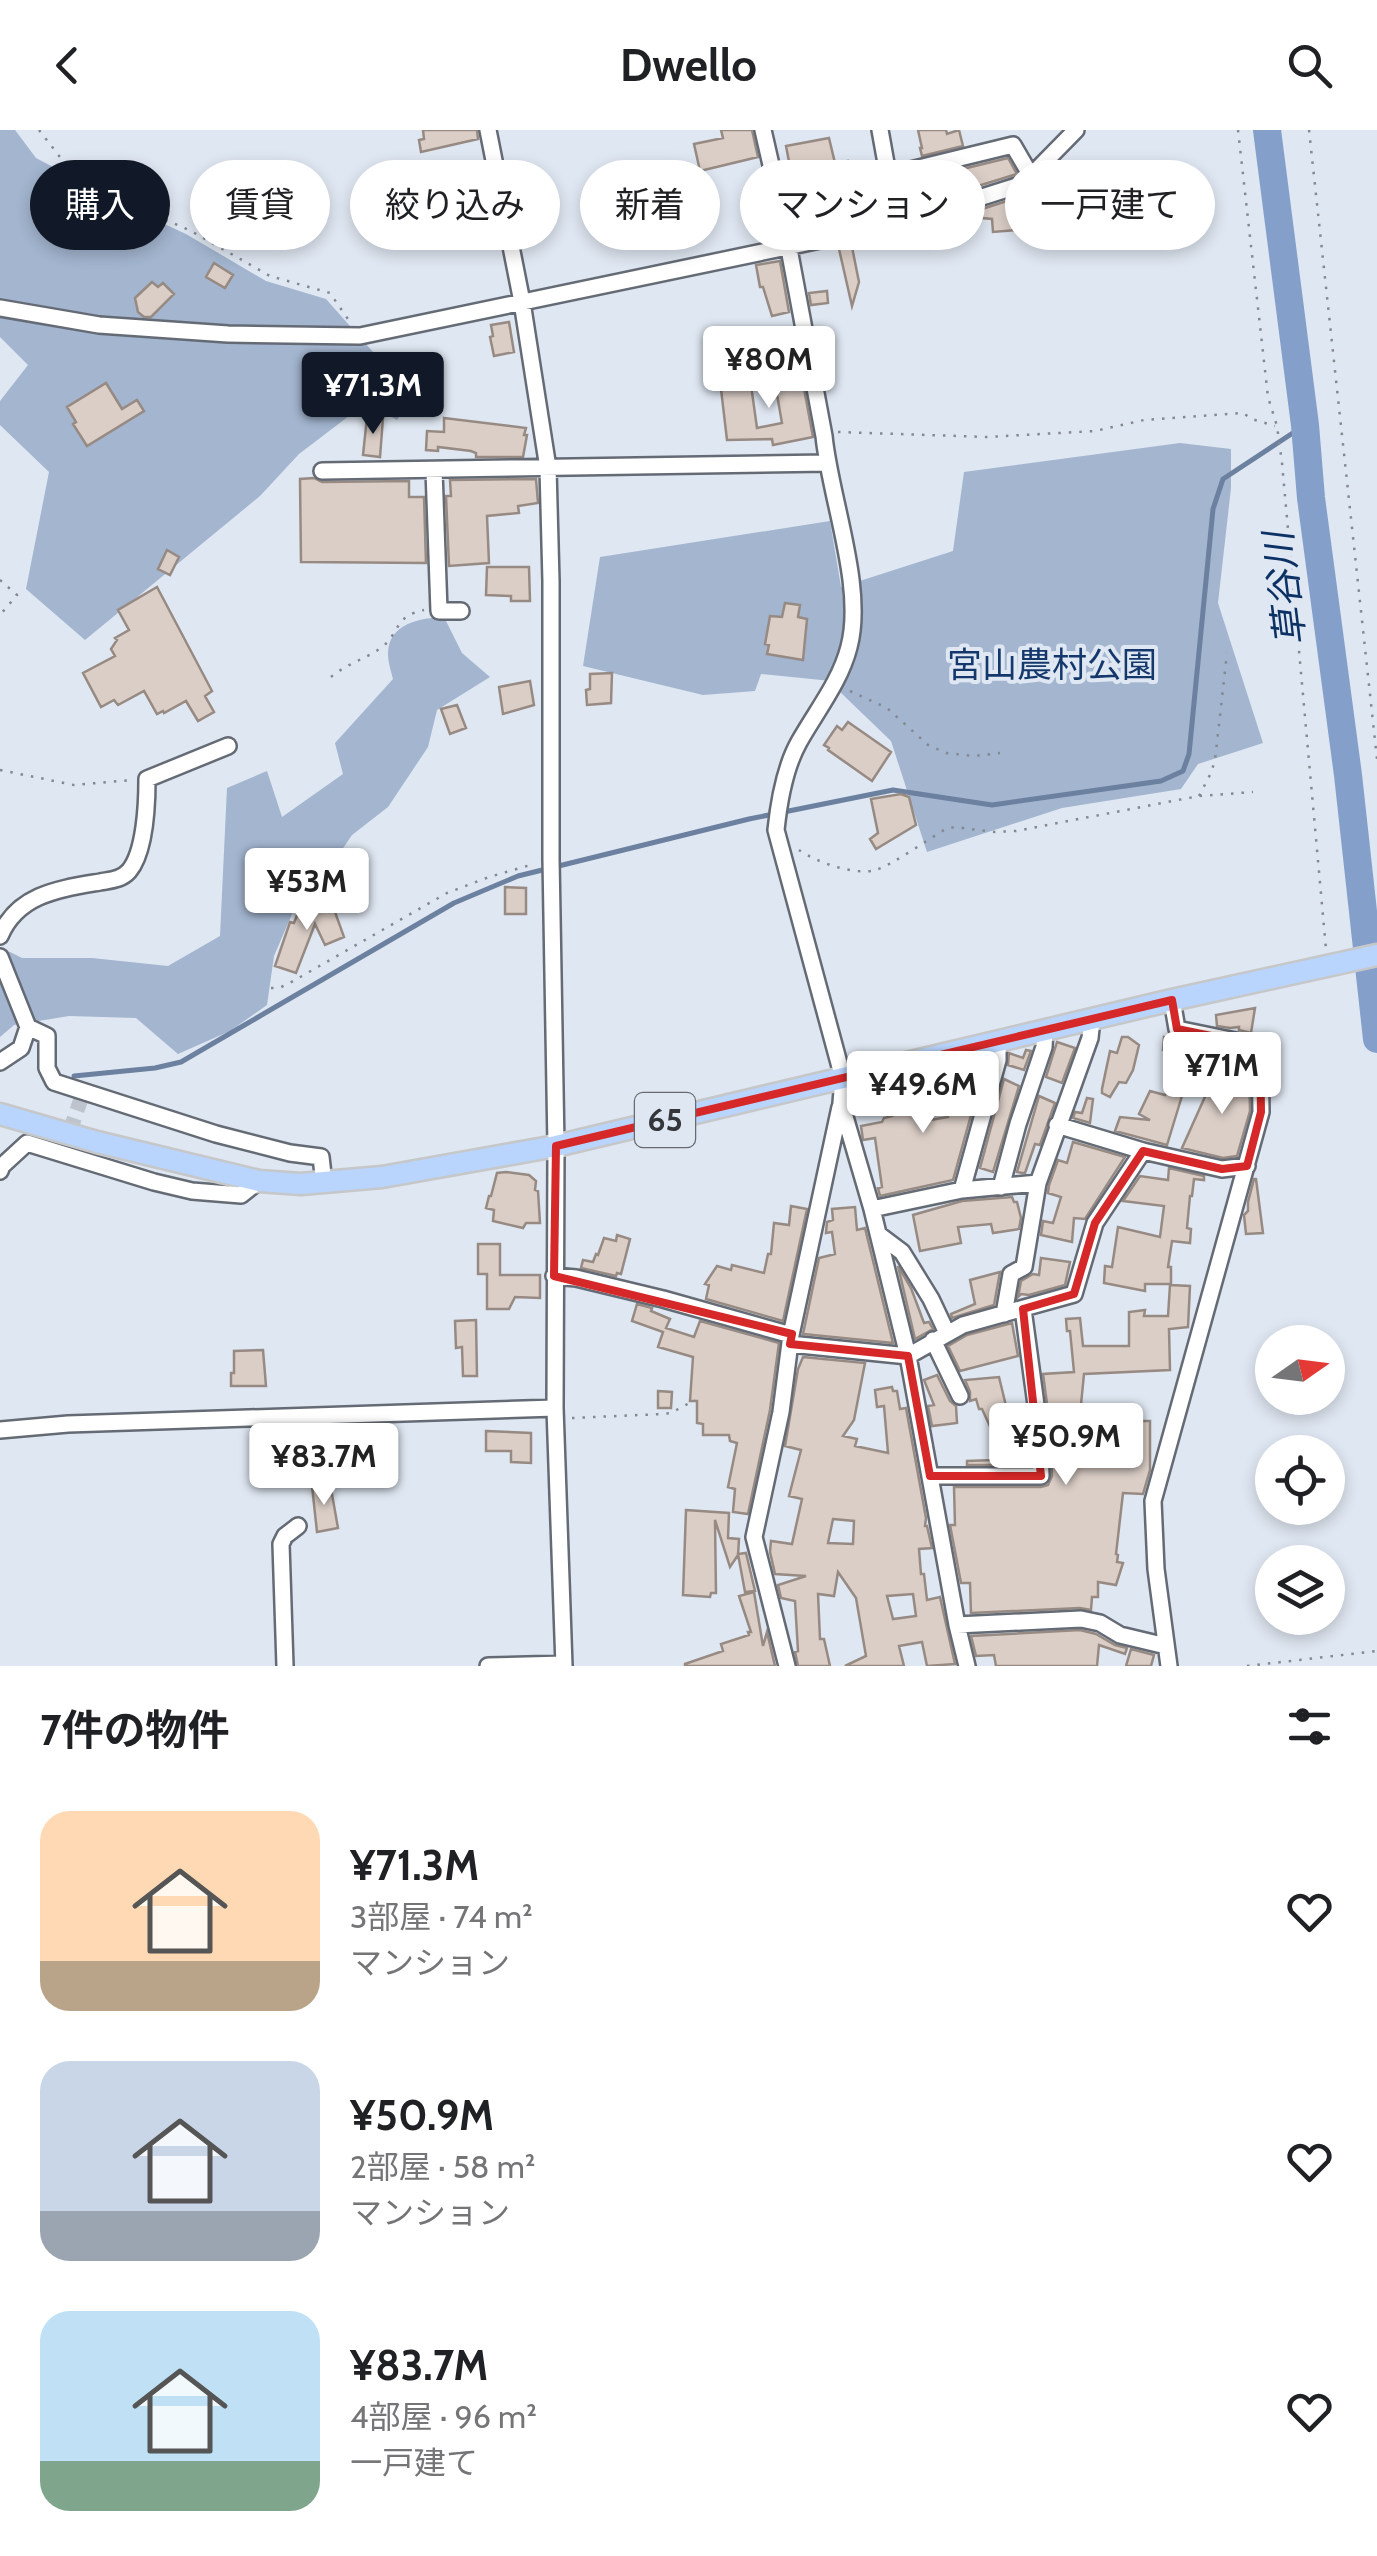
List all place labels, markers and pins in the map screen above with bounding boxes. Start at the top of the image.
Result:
pin: ¥80M [710,326,828,411]
pin: ¥71.3M [292,352,454,437]
pin: ¥53M [248,848,366,933]
pin: ¥71M [1163,1032,1281,1117]
pin: ¥49.6M [842,1051,1004,1136]
pin: ¥50.9M [985,1403,1147,1488]
pin: ¥83.7M [243,1423,405,1508]

